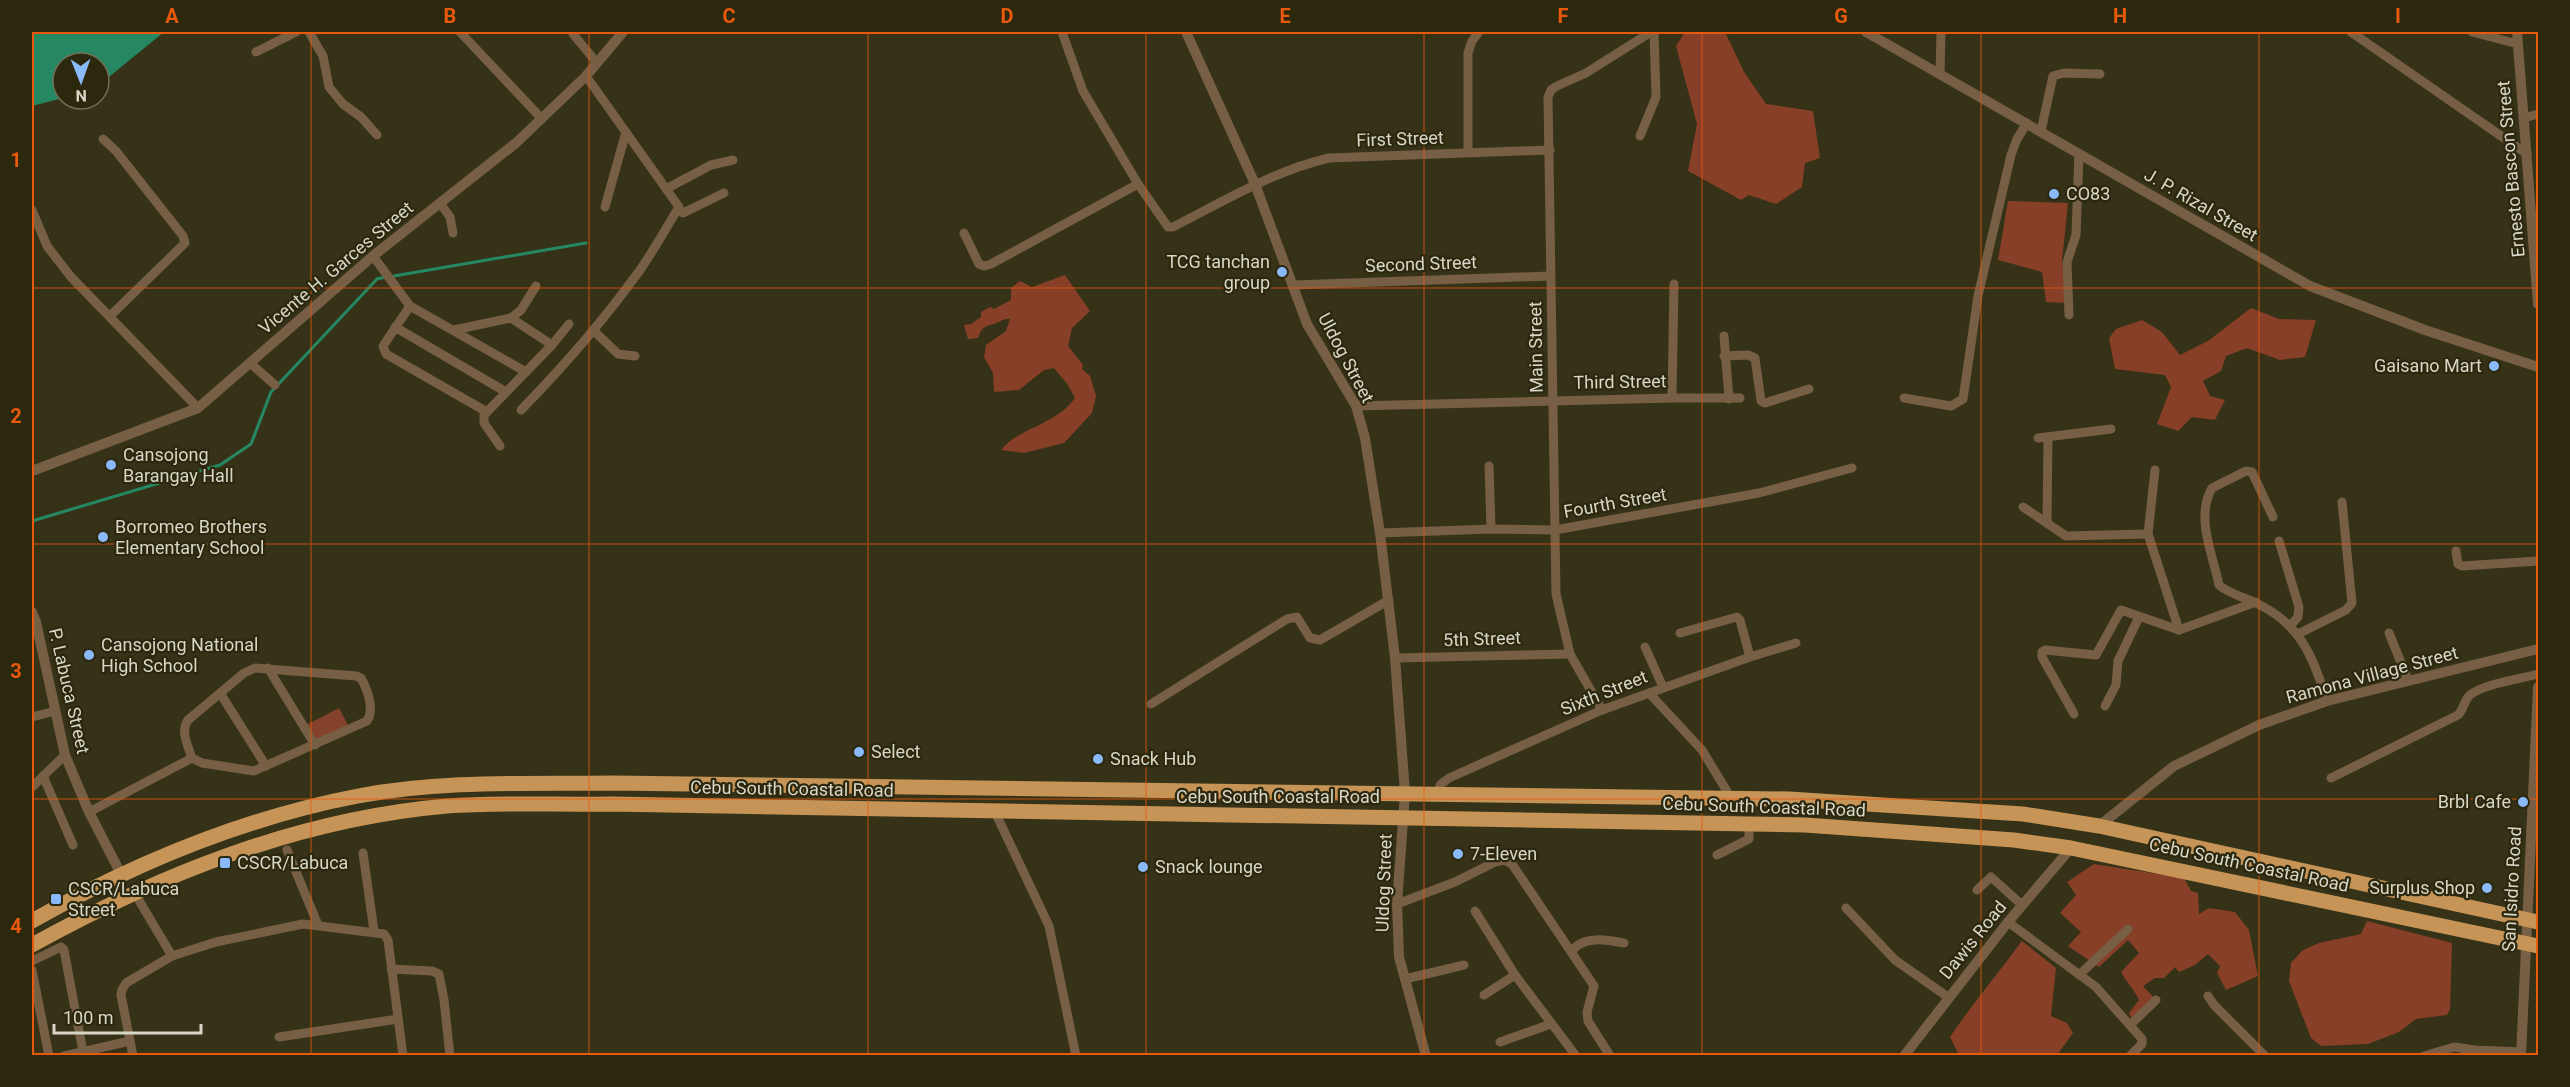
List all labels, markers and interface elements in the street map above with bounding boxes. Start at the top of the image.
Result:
text: A [165,4,179,28]
text: B [444,4,456,28]
text: C [722,4,736,28]
text: D [1001,4,1014,28]
text: E [1279,4,1291,28]
text: F [1558,4,1569,28]
text: G [1834,4,1848,28]
text: H [2113,4,2127,28]
text: I [2395,4,2401,28]
north arrow [51,51,111,111]
street label: Ernesto Bascon Street [2492,80,2529,258]
text: N [75,86,87,105]
street label: First Street [1356,126,1444,151]
text: 1 [10,148,22,172]
street label: J. P. Rizal Street [2141,164,2262,246]
place label: CO83 [2066,183,2110,204]
marker: CO83 [2047,187,2061,201]
street label: Vicente H. Garces Street [254,197,417,338]
place label: TCG tanchan group [1166,251,1270,293]
street label: Second Street [1365,251,1477,276]
marker: TCG tanchan group [1275,265,1289,279]
street label: Main Street [1524,301,1547,393]
street label: Uldog Street [1314,309,1379,406]
place label: Gaisano Mart [2374,355,2482,376]
marker: Gaisano Mart [2487,359,2501,373]
street label: Third Street [1573,370,1667,393]
text: 2 [10,404,22,428]
place label: Cansojong Barangay Hall [123,444,234,486]
marker: Cansojong Barangay Hall [104,458,118,472]
street label: Fourth Street [1562,483,1668,522]
place label: Borromeo Brothers Elementary School [115,516,267,558]
marker: Borromeo Brothers Elementary School [96,530,110,544]
street label: P. Labuca Street [45,626,94,756]
street label: 5th Street [1443,627,1521,650]
place label: Cansojong National High School [101,634,258,676]
street label: Ramona Village Street [2284,641,2460,708]
marker: Cansojong National High School [82,648,96,662]
text: 3 [10,659,22,683]
street label: Sixth Street [1557,666,1650,719]
place label: Select [871,741,921,762]
marker: Select [852,745,866,759]
place label: Snack Hub [1110,748,1196,769]
marker: Snack Hub [1091,752,1105,766]
street label: Cebu South Coastal Road [690,776,894,801]
street label: Cebu South Coastal Road [1176,786,1380,807]
place label: Brbl Cafe [2438,791,2511,812]
street label: Cebu South Coastal Road [1662,792,1866,821]
marker: Brbl Cafe [2516,795,2530,809]
street label: San Isidro Road [2498,826,2525,952]
street label: Uldog Street [1371,833,1396,933]
street label: Cebu South Coastal Road [2147,833,2351,896]
place label: 7-Eleven [1470,843,1537,864]
marker: 7-Eleven [1451,847,1465,861]
place label: CSCR/Labuca [237,852,348,873]
marker: CSCR/Labuca [218,856,232,870]
place label: Snack lounge [1155,856,1263,877]
marker: Snack lounge [1136,860,1150,874]
place label: Surplus Shop [2369,877,2475,898]
place label: CSCR/Labuca Street [68,878,179,920]
marker: Surplus Shop [2480,881,2494,895]
marker: CSCR/Labuca Street [49,892,63,906]
street label: Dawis Road [1935,896,2011,983]
text: 4 [10,914,22,938]
scale bar [54,997,201,1035]
text: 100 m [63,1007,114,1028]

